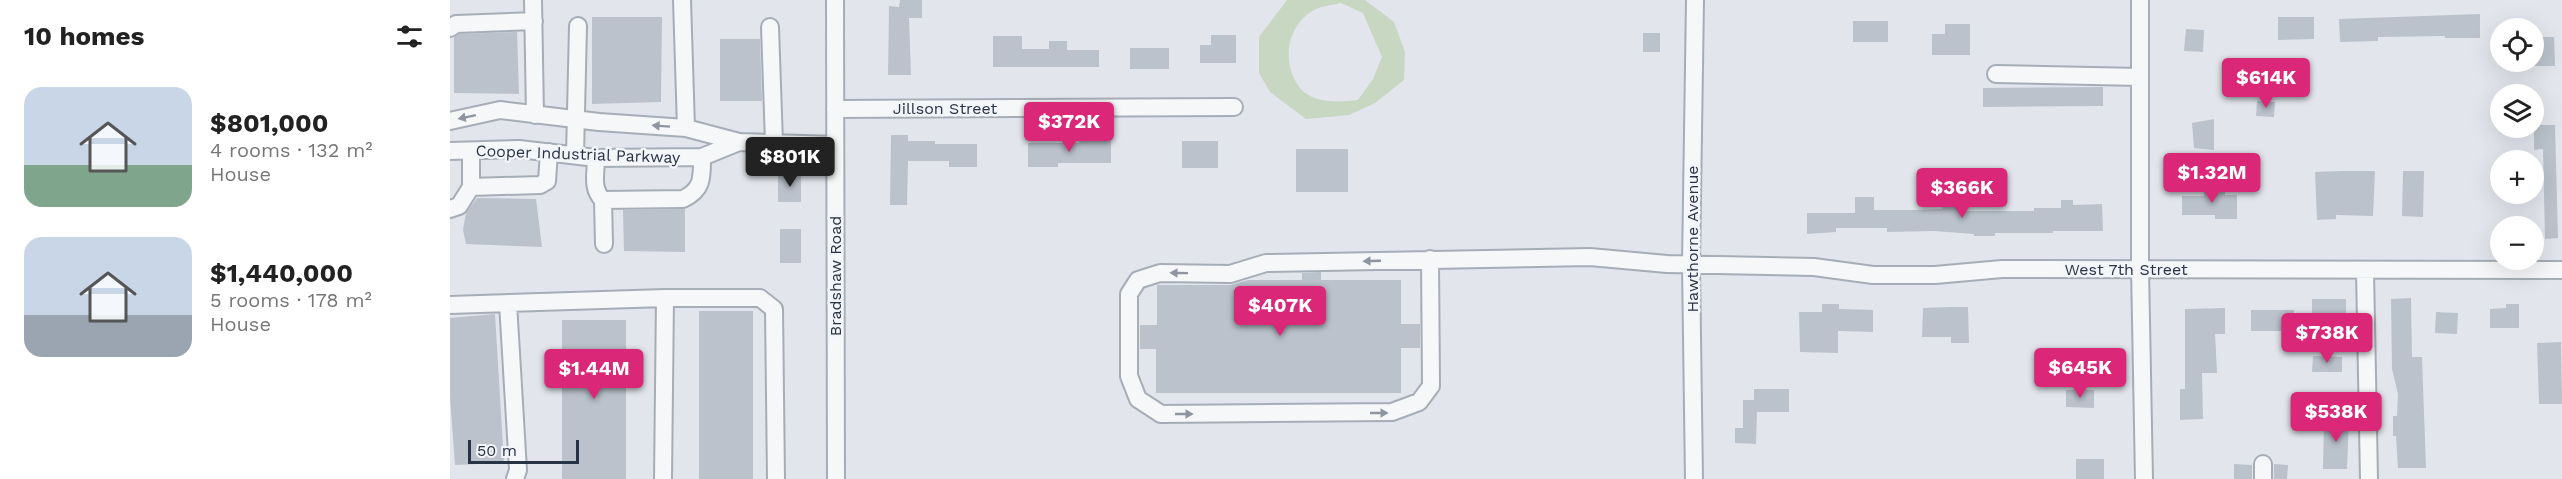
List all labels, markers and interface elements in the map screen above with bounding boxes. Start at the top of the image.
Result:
map controls [2490,18,2544,270]
button: locate [2490,18,2544,72]
icon: filters [393,20,426,53]
text: 10 homes [24,21,144,51]
pin: $614K [2224,58,2308,109]
text: $614K [2236,65,2296,89]
button: layers [2490,84,2544,138]
street label: Jillson Street [893,99,998,118]
pin: $372K [1027,102,1111,153]
text: $801,000 [210,108,328,138]
text: $372K [1038,109,1100,133]
icon: home [72,111,144,183]
one-way arrow [458,113,477,122]
one-way arrow [651,121,670,131]
pin: $801K [748,137,832,188]
text: 4 rooms · 132 m² [210,138,373,162]
street label: Cooper Industrial Parkway [475,141,681,167]
text: $801K [760,144,820,168]
button: + [2490,150,2544,204]
pin: $1.32M [2163,153,2261,204]
text: $1.32M [2177,160,2247,184]
text: House [210,162,271,186]
street label: Hawthorne Avenue [1683,165,1702,313]
pin: $366K [1920,168,2004,219]
text: $366K [1930,175,1994,199]
street label: Bradshaw Road [826,216,845,336]
button: − [2490,216,2544,270]
one-way arrow [1362,256,1381,265]
text: $1,440,000 [210,258,353,288]
street label: West 7th Street [2064,260,2188,279]
icon: home [72,261,144,333]
one-way arrow [1169,268,1188,278]
pin: $407K [1238,286,1322,337]
text: 5 rooms · 178 m² [210,288,372,312]
text: $407K [1248,293,1312,317]
text: House [210,312,271,336]
pin: $738K [2285,313,2369,364]
text: $738K [2295,320,2359,344]
pin: $645K [2038,348,2122,399]
pin: $1.44M [545,349,643,400]
text: $645K [2048,355,2112,379]
text: $1.44M [558,356,630,380]
pin: $538K [2294,392,2378,443]
text: $538K [2305,399,2367,423]
one-way arrow [1370,408,1389,417]
one-way arrow [1175,409,1194,419]
scale bar [468,437,579,464]
text: 50 m [477,441,517,460]

